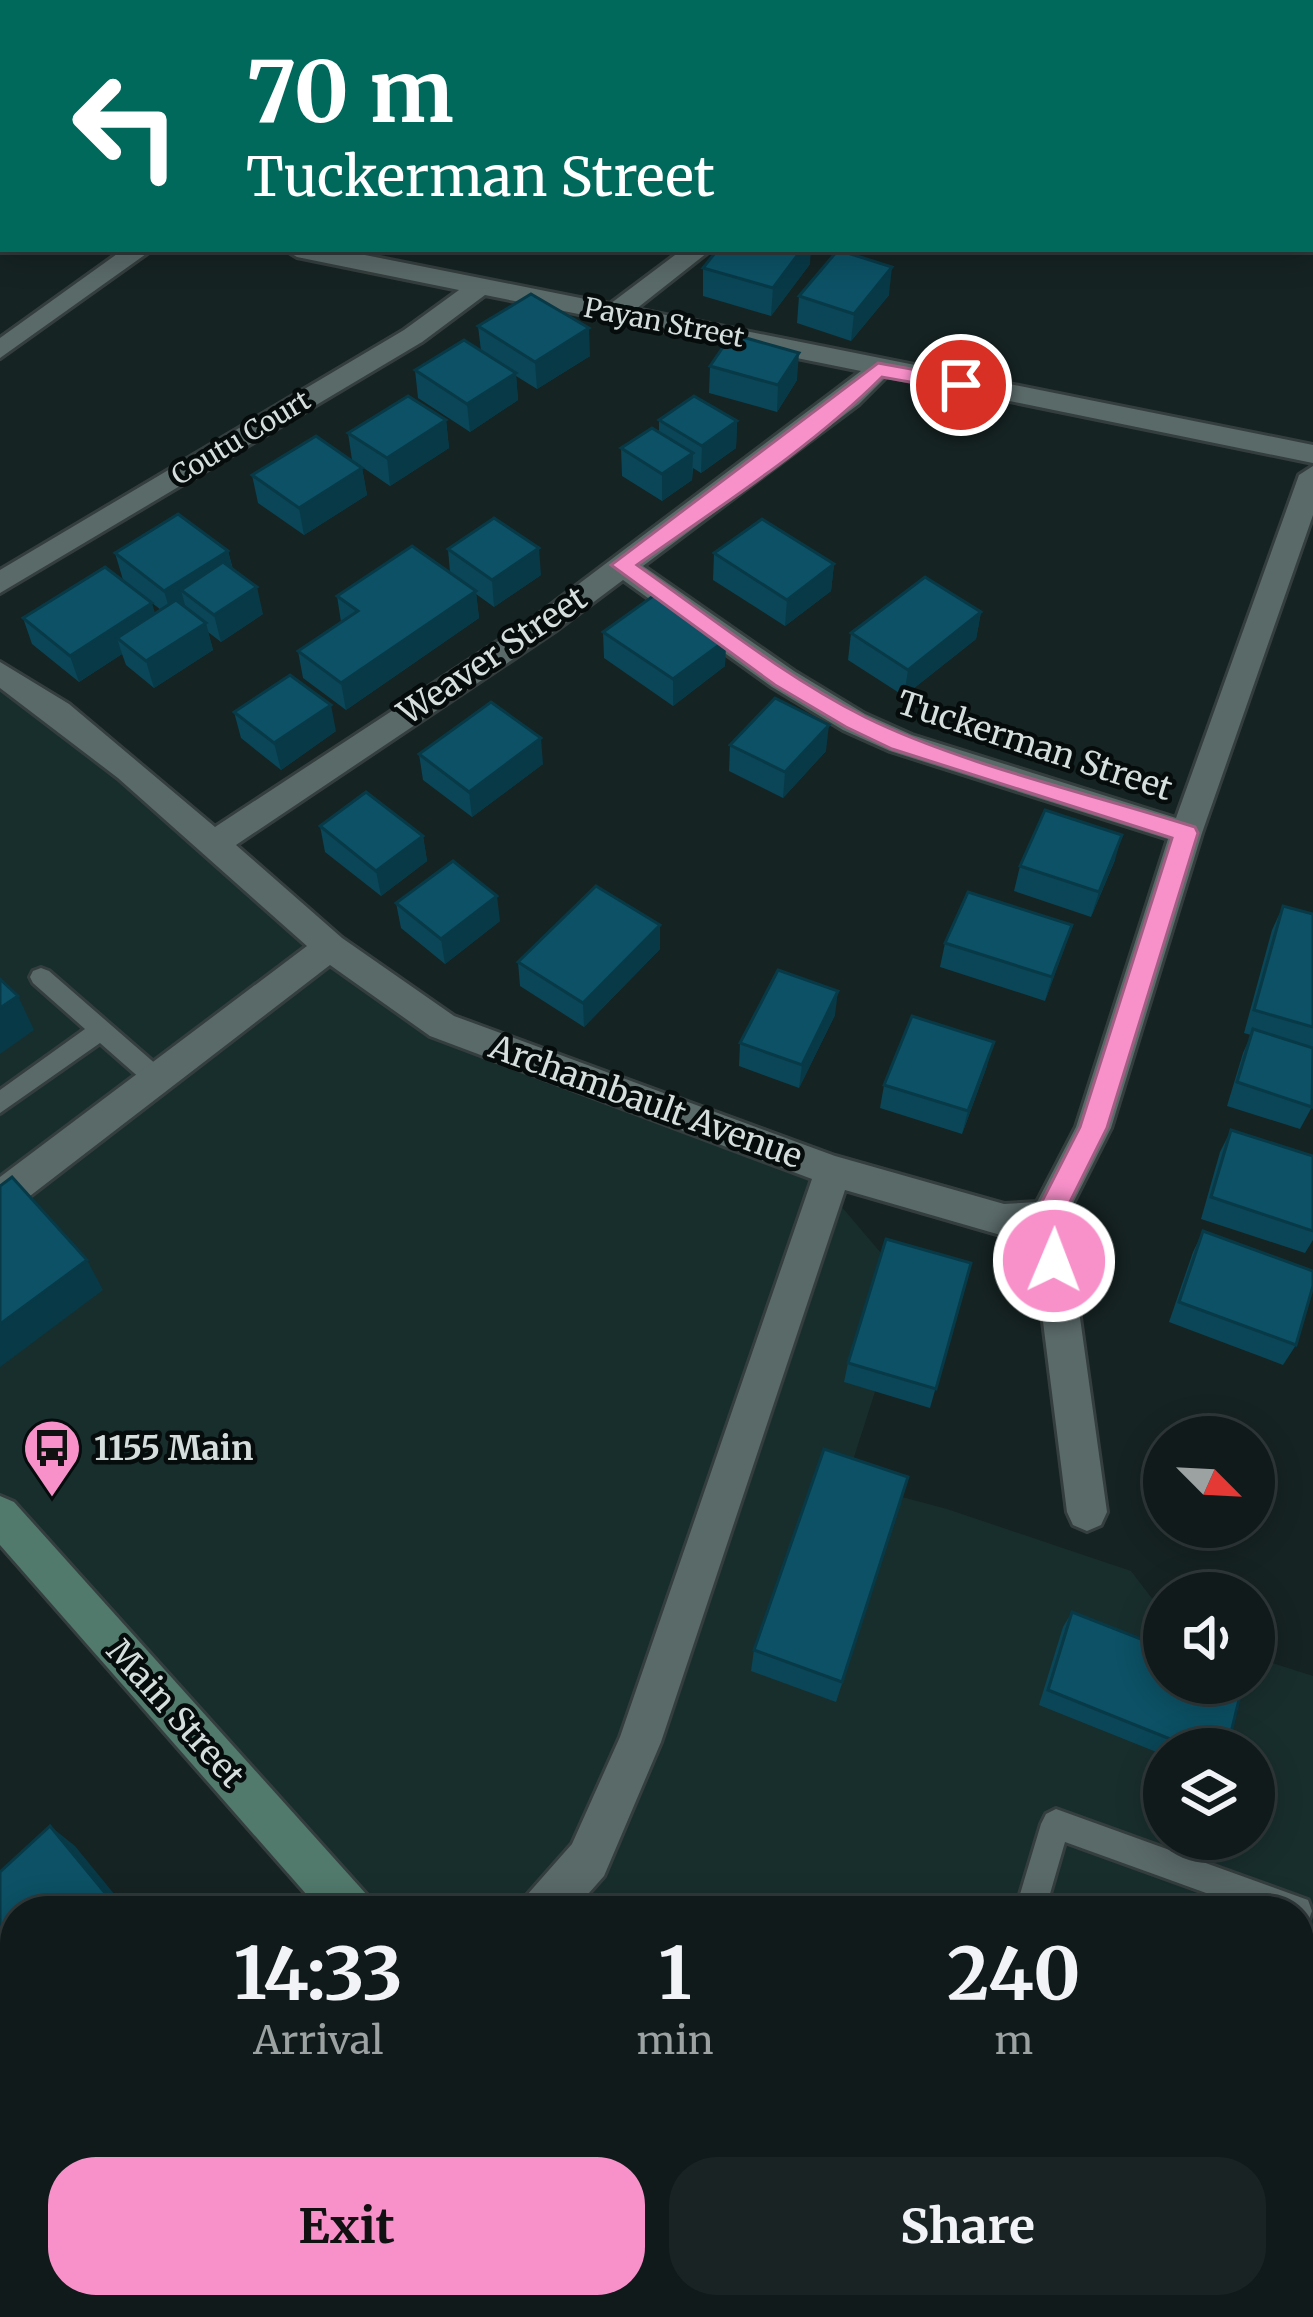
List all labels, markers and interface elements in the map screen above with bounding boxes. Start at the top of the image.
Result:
text: 70 m [246,39,454,145]
icon: left [48,48,204,204]
text: Tuckerman Street [246,143,715,211]
street label: Payan Street [581,290,748,354]
pin [910,334,1012,436]
icon: arrive [928,352,994,418]
street label: Coutu Court [165,382,317,492]
street label: Weaver Street [389,577,594,734]
street label: Tuckerman Street [892,682,1178,809]
street label: Archambault Avenue [483,1025,808,1177]
position arrow [991,1198,1117,1324]
north arrow [1143,1416,1275,1548]
map controls [1143,1416,1275,1860]
bus stop icon: 1155 Main [21,1417,83,1499]
place label: 1155 Main [94,1428,253,1469]
button: sound [1143,1572,1275,1704]
street label: Main Street [98,1631,253,1796]
button: layers [1143,1728,1275,1860]
text: 14:33 [233,1928,403,2019]
text: 1 [658,1928,692,2019]
text: 240 [947,1928,1081,2019]
text: Arrival [253,2016,383,2065]
text: min [636,2016,714,2065]
text: m [994,2016,1033,2065]
button: Exit [48,2157,645,2295]
button: Share [669,2157,1266,2295]

